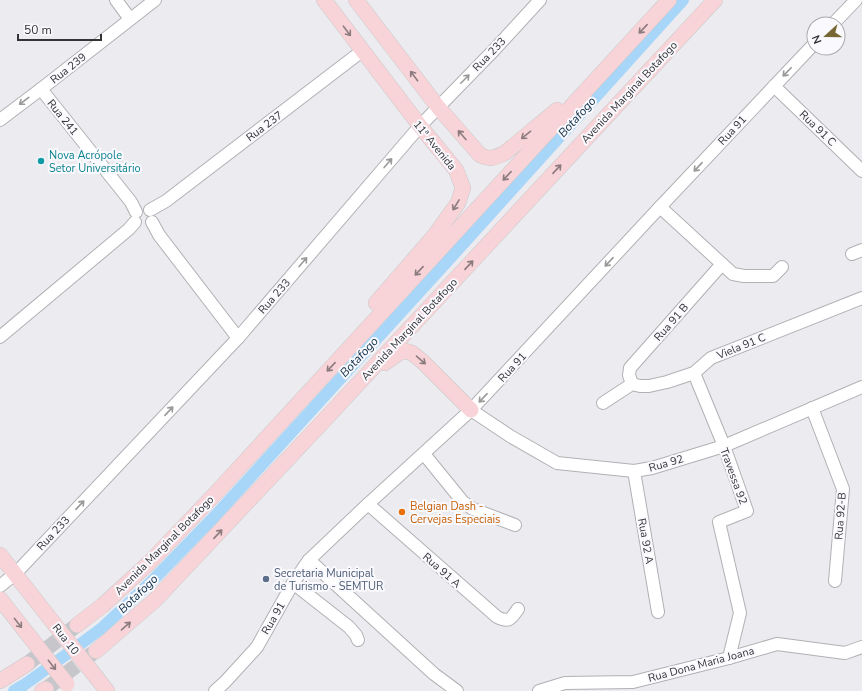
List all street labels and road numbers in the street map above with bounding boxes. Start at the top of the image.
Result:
street label: Rua 233 [469,34,509,75]
street label: Avenida Marginal Botafogo [578,38,680,146]
street label: Rua 239 [47,50,89,87]
street label: Rua 241 [44,96,82,138]
street label: Rua 91 C [796,107,839,150]
street label: Rua 237 [243,108,286,145]
street label: Rua 91 [715,112,750,148]
street label: 11ª Avenida [410,117,459,173]
street label: Avenida Marginal Botafogo [358,275,460,383]
street label: Rua 233 [255,276,294,317]
street label: Rua 91 B [651,300,692,344]
street label: Viela 91 C [714,330,768,363]
street label: Rua 91 [495,349,530,385]
street label: Travessa 92 [716,446,751,507]
street label: Rua 92 [647,451,685,476]
street label: Rua 92-B [831,492,850,540]
street label: Avenida Marginal Botafogo [112,493,216,597]
street label: Rua 233 [34,513,73,554]
street label: Rua 92 A [634,517,657,565]
street label: Rua 91 A [419,550,464,591]
street label: Rua 91 [258,599,289,637]
street label: Rua 10 [49,621,83,658]
street label: Rua Dona Maria Joana [646,643,756,686]

